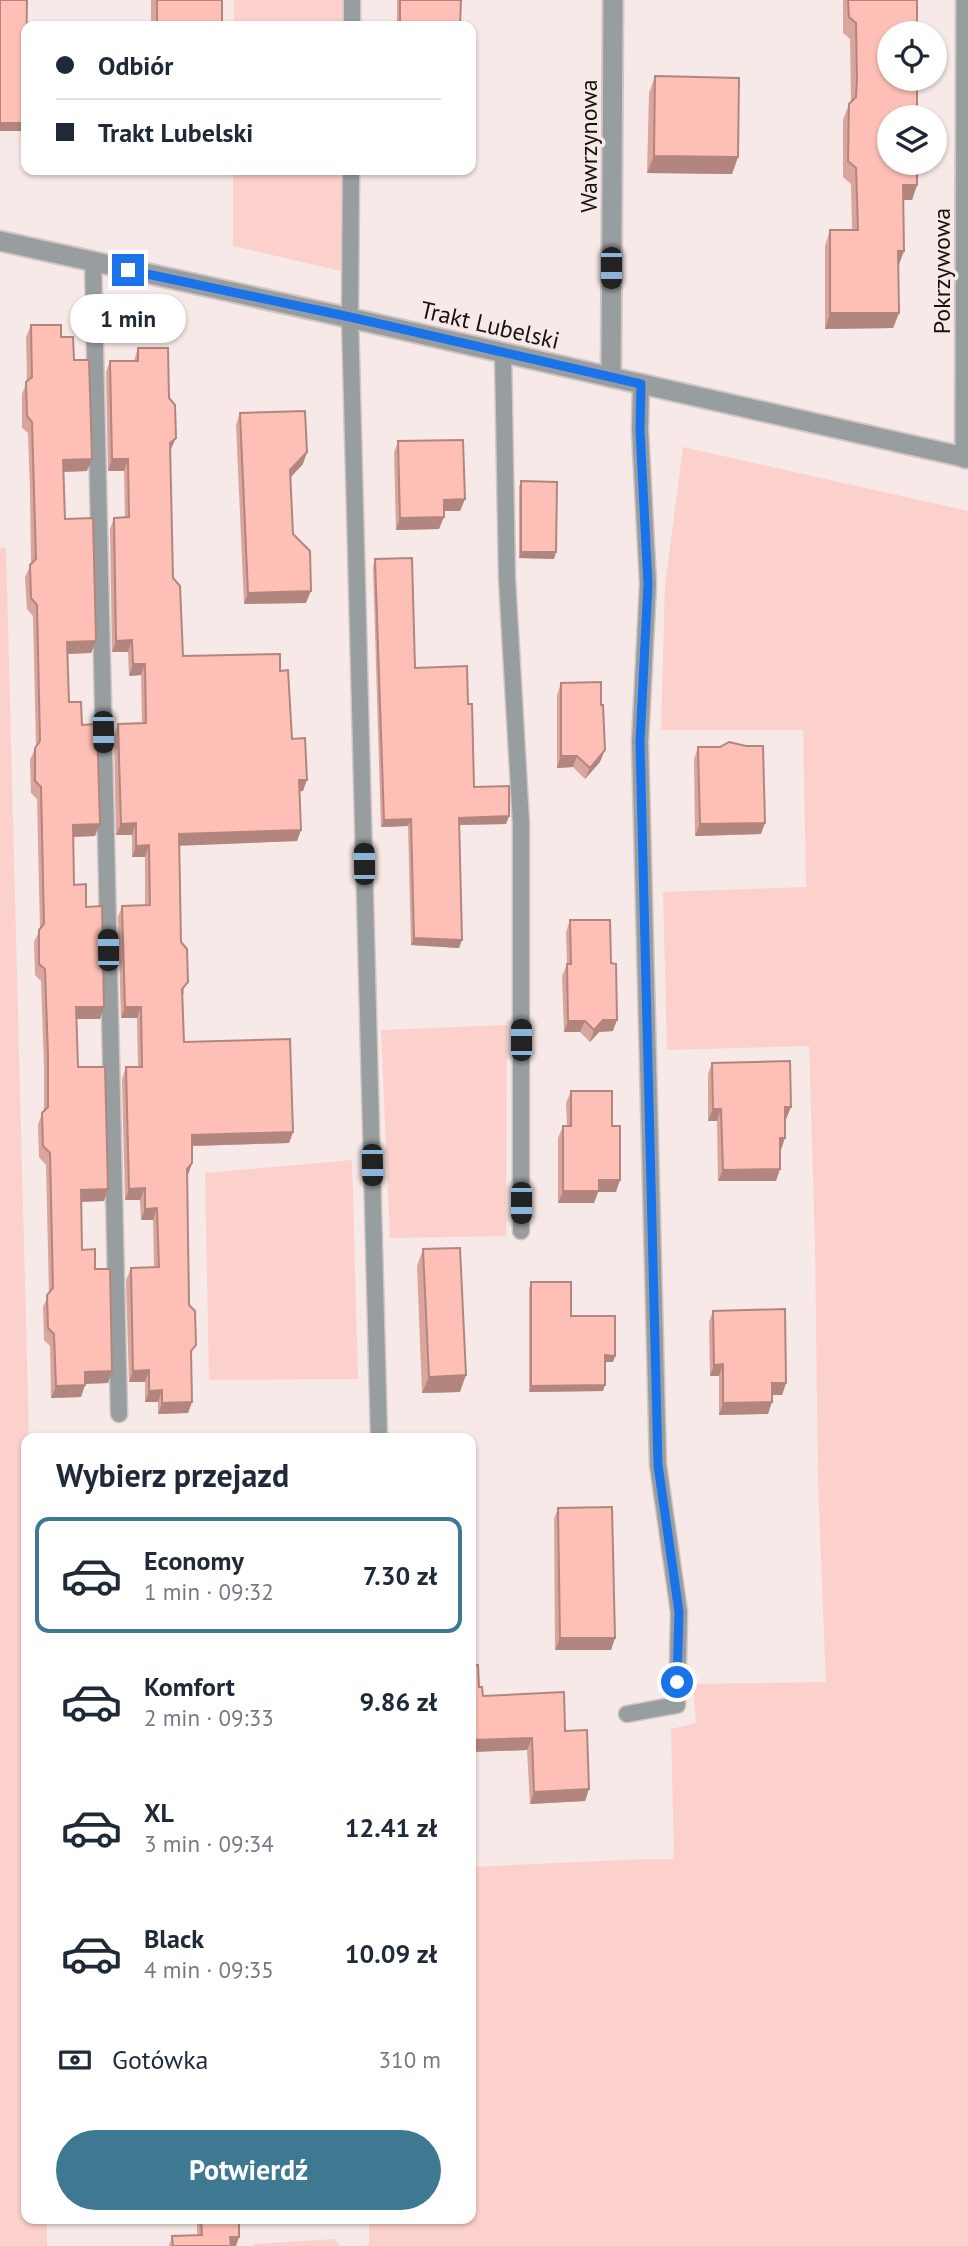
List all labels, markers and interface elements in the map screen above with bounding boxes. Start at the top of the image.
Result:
map controls [877,21,947,175]
button: locate [877,21,947,91]
text: Odbiór [98,49,173,82]
street label: Wawrzynowa [573,79,604,213]
button: layers [877,105,947,175]
text: Trakt Lubelski [98,116,253,149]
street label: Pokrzywowa [926,208,957,334]
car [601,247,622,289]
route end [112,254,144,286]
callout: 1 min [70,294,186,344]
street label: Trakt Lubelski [417,294,563,356]
text: 1 min [100,304,156,333]
car [93,711,114,753]
car [354,843,375,885]
car [98,929,119,971]
car [511,1019,532,1061]
car [362,1144,383,1186]
car [511,1182,532,1224]
text: Wybierz przejazd [56,1454,289,1496]
icon: car [60,1544,123,1607]
text: Economy [144,1544,244,1577]
text: 7.30 zł [363,1559,437,1592]
text: 1 min · 09:32 [144,1577,274,1606]
route start [661,1666,693,1698]
icon: car [60,1670,123,1733]
text: Komfort [144,1670,235,1703]
text: 9.86 zł [360,1685,437,1718]
text: 2 min · 09:33 [144,1703,274,1732]
icon: car [60,1796,123,1859]
text: XL [144,1796,174,1829]
text: 12.41 zł [345,1811,437,1844]
text: 3 min · 09:34 [144,1829,274,1858]
icon: car [60,1922,123,1985]
text: Black [144,1922,204,1955]
text: 10.09 zł [345,1937,437,1970]
text: 4 min · 09:35 [144,1955,274,1984]
icon: cash [56,2041,94,2079]
text: Gotówka [112,2043,209,2076]
text: 310 m [379,2045,441,2074]
button: Potwierdź [56,2130,441,2210]

